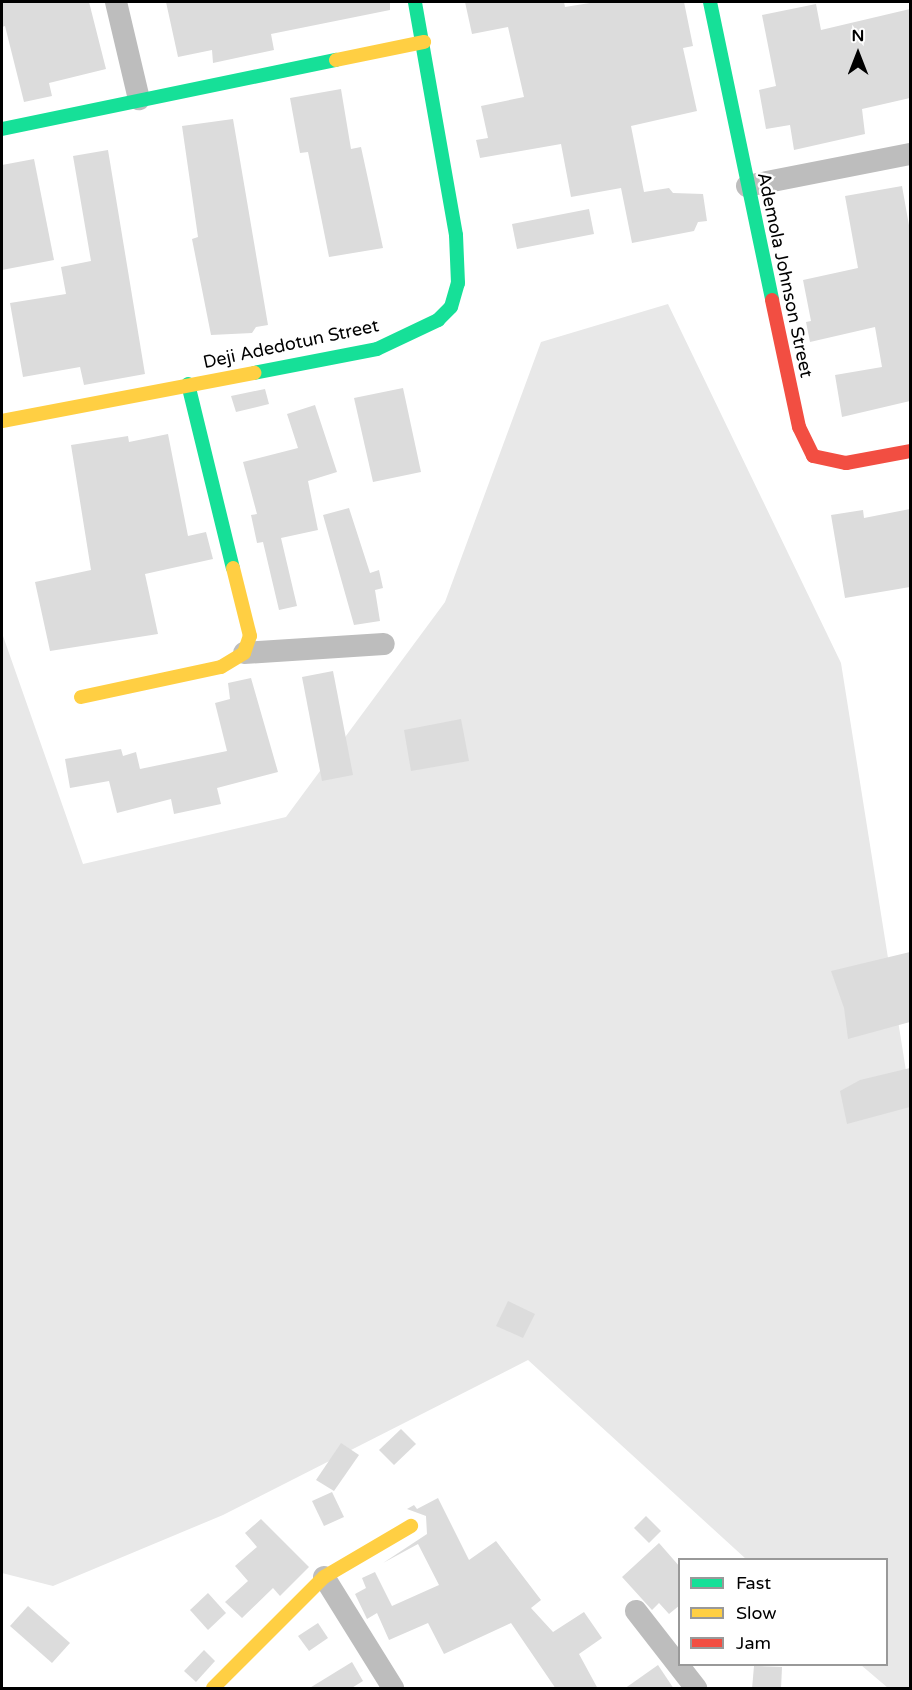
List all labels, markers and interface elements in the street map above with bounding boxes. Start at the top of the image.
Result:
north arrow [828,24,888,84]
text: N [852,26,864,46]
street label: Ademola Johnson Street [753,170,817,380]
street label: Deji Adedotun Street [201,315,381,373]
legend [678,1558,888,1666]
text: Fast [736,1572,771,1594]
text: Slow [736,1602,777,1624]
text: Jam [736,1632,771,1654]

